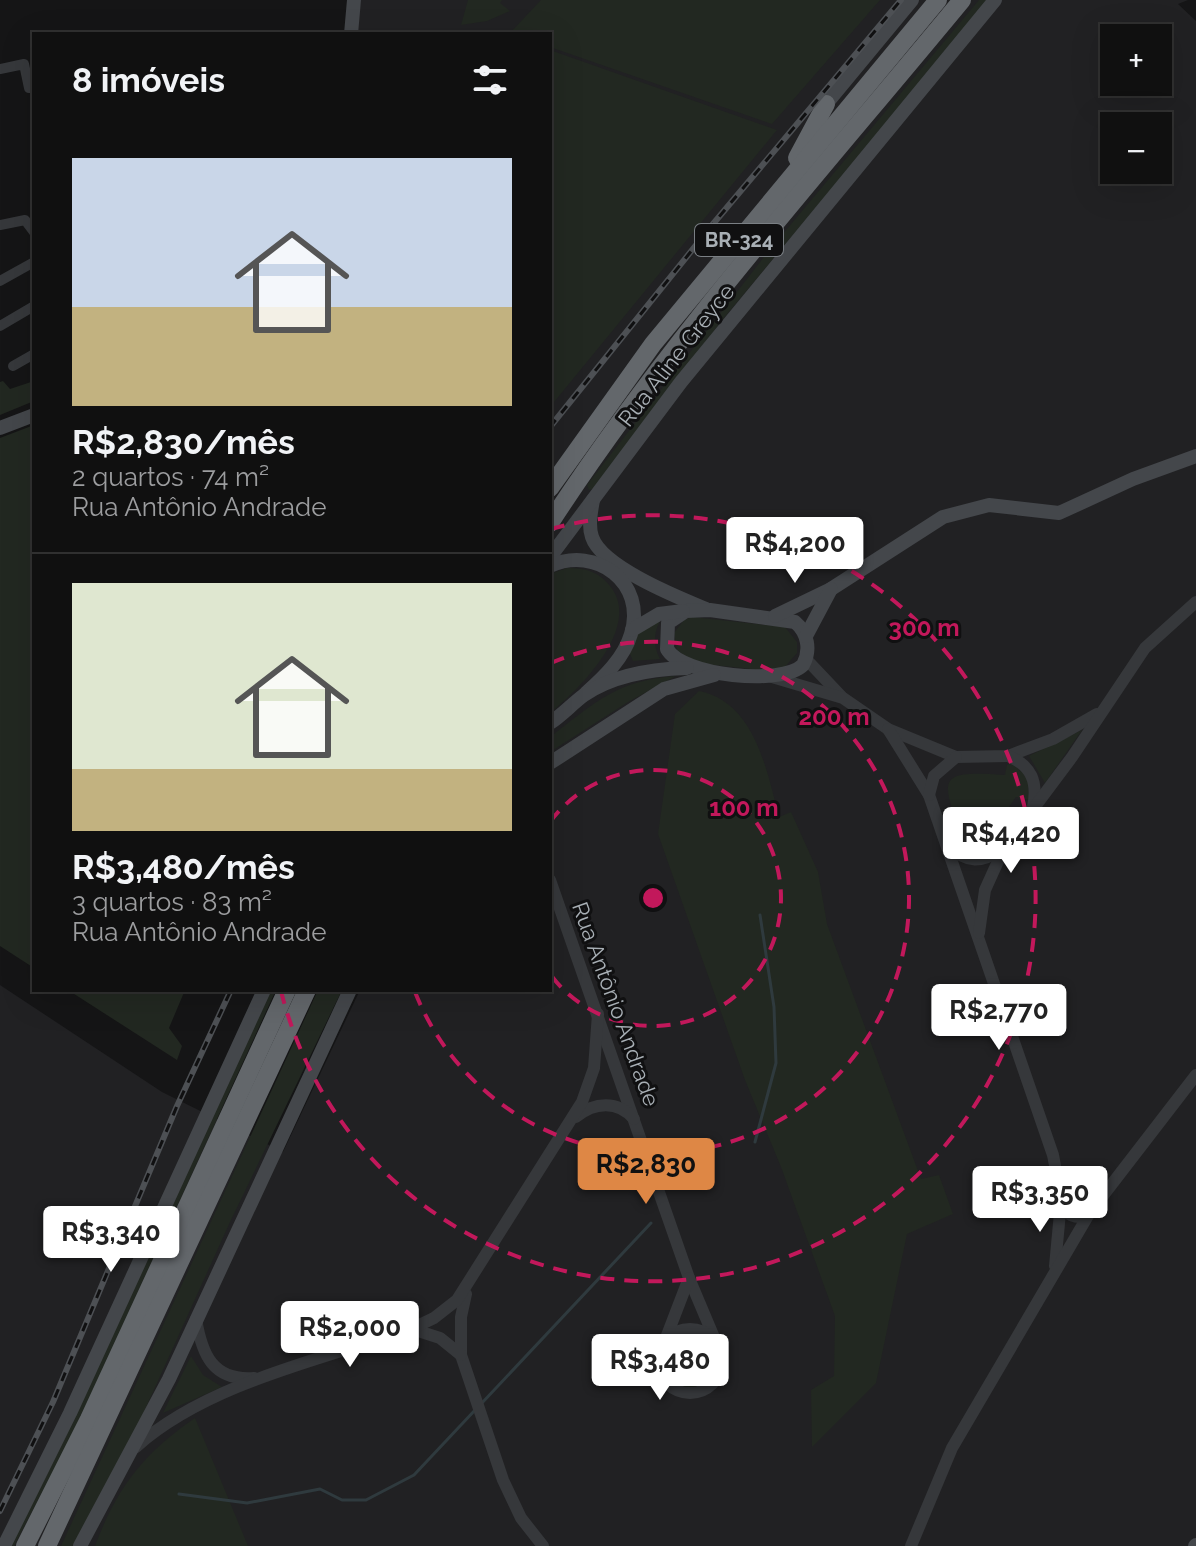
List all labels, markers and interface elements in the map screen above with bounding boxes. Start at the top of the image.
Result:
map controls [1100,24,1172,184]
button: + [1100,24,1172,96]
icon: filters [468,58,512,102]
text: 8 imóveis [72,60,225,100]
button: − [1100,112,1172,184]
icon: home [220,210,364,354]
road number: BR-324 [695,224,783,256]
street label: Rua Aline Greyce [612,279,740,431]
text: R$2,830/mês [72,422,295,462]
text: 2 quartos · 74 m² [72,462,269,492]
text: Rua Antônio Andrade [72,492,326,522]
pin: R$4,200 [721,517,869,585]
text: R$4,200 [744,528,846,558]
text: 300 m [889,613,959,642]
icon: home [220,635,364,779]
text: 200 m [798,702,870,731]
text: 100 m [709,793,779,822]
pin: R$4,420 [937,807,1085,875]
text: R$4,420 [961,818,1061,848]
text: R$3,480/mês [72,847,295,887]
centre of rings [639,884,667,912]
text: 3 quartos · 83 m² [72,887,272,917]
street label: Rua Antônio Andrade [567,898,665,1110]
text: Rua Antônio Andrade [72,917,326,947]
pin: R$2,770 [925,984,1073,1052]
text: R$2,770 [949,995,1049,1025]
pin: R$2,830 [572,1138,720,1206]
text: R$2,830 [596,1149,696,1179]
pin: R$3,350 [966,1166,1114,1234]
text: R$3,350 [990,1177,1090,1207]
pin: R$3,340 [37,1206,185,1274]
text: R$3,340 [61,1217,161,1247]
pin: R$2,000 [276,1301,424,1369]
text: R$2,000 [299,1312,401,1342]
pin: R$3,480 [586,1334,734,1402]
text: R$3,480 [610,1345,710,1375]

